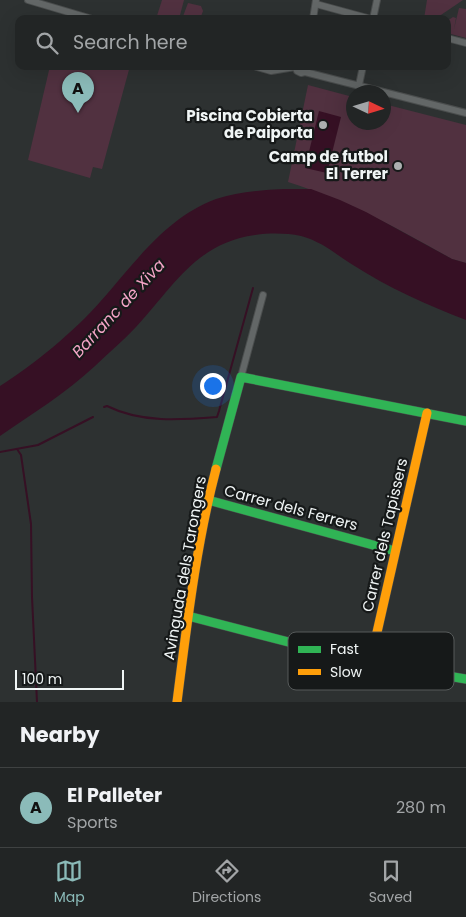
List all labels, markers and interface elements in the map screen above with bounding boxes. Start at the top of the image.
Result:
search box [15,15,451,70]
icon: search [33,29,61,57]
text: Search here [73,29,187,56]
pin: A [62,72,94,113]
north arrow [346,85,391,130]
place label: Piscina Cobierta de Paiporta [186,105,313,143]
marker: Piscina Cobierta de Paiporta [317,119,329,131]
place label: Camp de futbol El Terrer [269,146,389,184]
marker: Camp de futbol El Terrer [392,160,404,172]
water label: Barranc de Xiva [67,254,170,363]
your location [200,373,226,399]
street label: Carrer dels Tapissers [357,456,412,614]
street label: Avinguda dels Tarongers [158,474,211,662]
street label: Carrer dels Ferrers [222,480,360,536]
legend [288,632,454,690]
text: Fast [330,639,359,659]
text: Slow [330,662,363,682]
scale bar [15,667,124,690]
text: 100 m [22,669,62,689]
text: Nearby [20,720,100,749]
text: El Palleter [67,782,162,809]
text: A [30,796,42,819]
text: 280 m [396,796,446,819]
text: Sports [67,811,118,834]
tab: Map [54,857,85,908]
tab: Directions [192,857,261,908]
tab: Saved [369,857,412,908]

